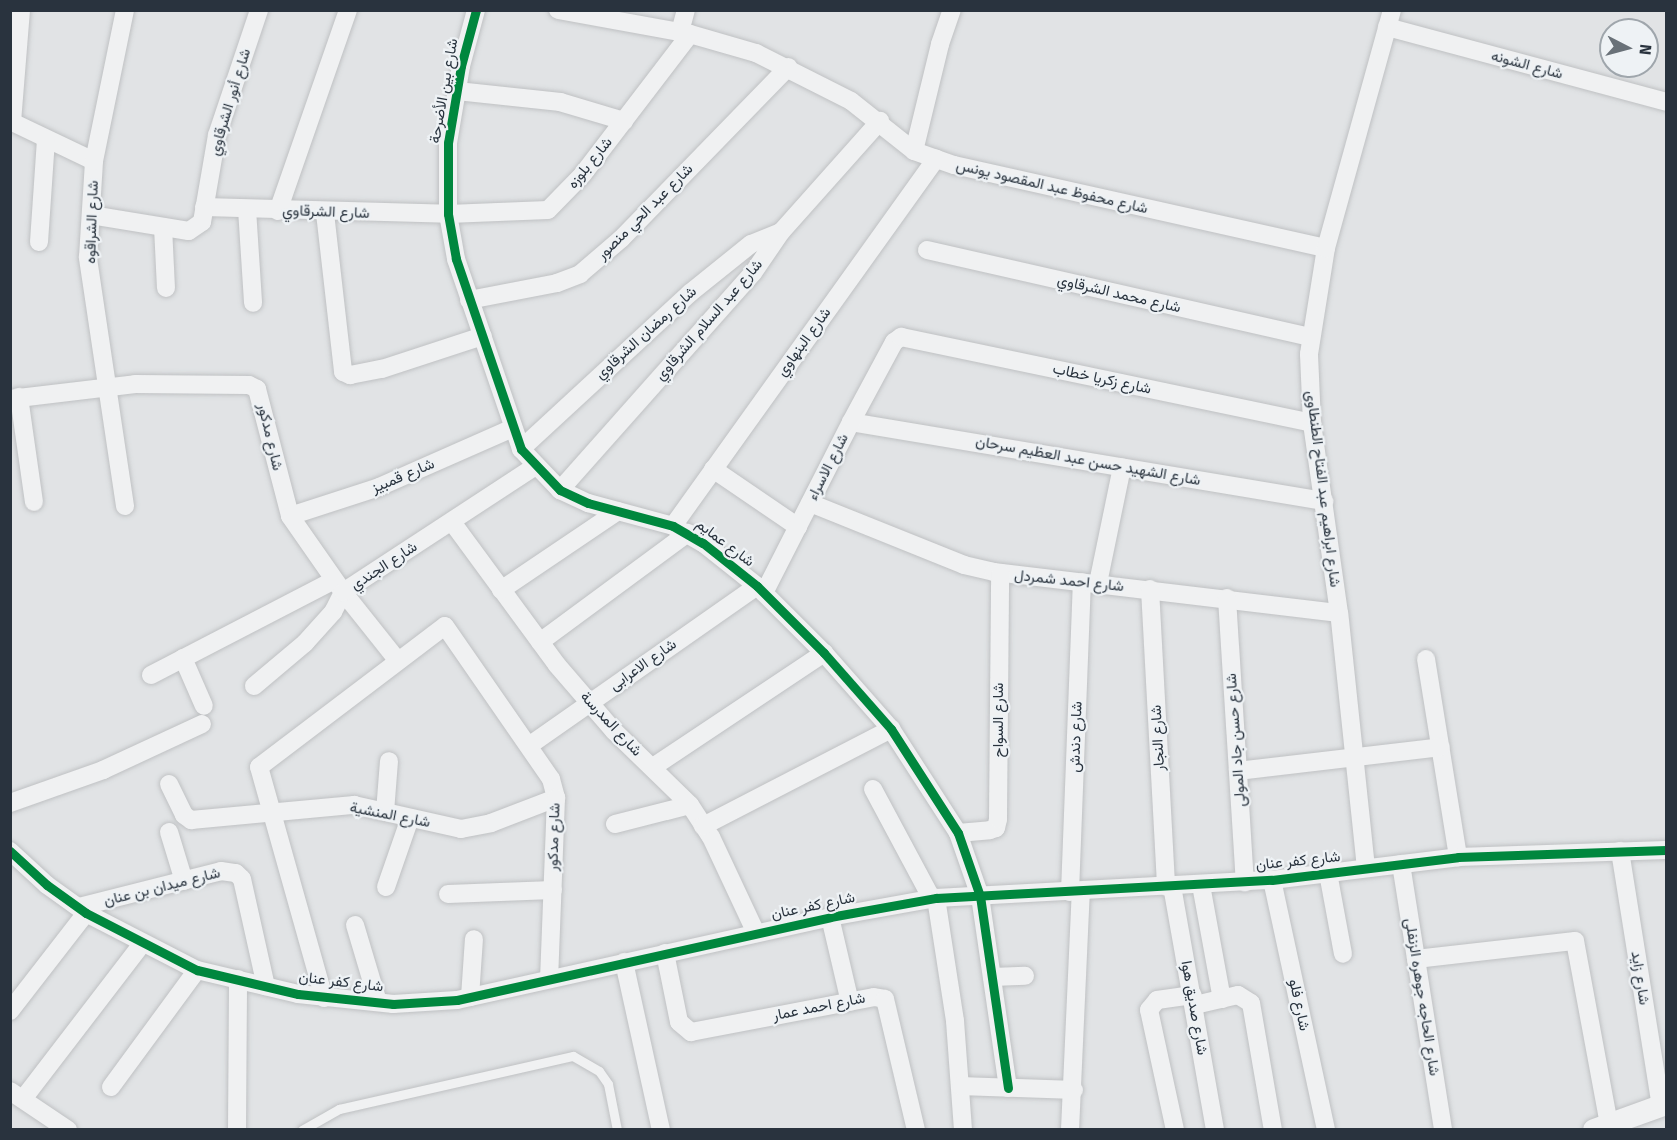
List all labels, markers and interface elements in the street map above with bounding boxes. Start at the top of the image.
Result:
north arrow [1599,18,1659,78]
street label: شارع بين الأضرحة [426,37,462,145]
text: N [1635,43,1655,56]
street label: شارع أنور الشرقاوي [205,46,255,158]
street label: شارع الشونه [1489,47,1565,83]
street label: شارع بلوزه [564,134,616,192]
street label: شارع محفوظ عبد المقصود يونس [954,156,1150,218]
street label: شارع عبد الحي منصور [593,160,697,264]
street label: شارع الشراقوه [82,180,102,264]
street label: شارع الشرقاوي [282,201,370,223]
street label: شارع عبد السلام الشرقاوي [651,256,767,384]
street label: شارع محمد الشرقاوي [1056,271,1182,317]
street label: شارع رمضان الشرقاوي [592,283,700,383]
street label: شارع البنهاوي [773,304,835,380]
street label: شارع زكريا خطاب [1051,360,1153,398]
street label: شارع ابراهيم عبد الفتاح الطنطاوى [1302,390,1344,588]
street label: شارع مدكور [254,402,286,472]
street label: شارع الاسراء [804,431,852,503]
street label: شارع الشهيد حسن عبد العظيم سرحان [974,432,1202,490]
street label: شارع قمبيز [369,455,437,497]
street label: شارع عمايم [692,515,758,571]
street label: شارع الجندي [347,538,421,594]
street label: شارع احمد شمردل [1013,566,1125,596]
street label: شارع الاعرابى [606,635,680,695]
street label: شارع حسن جاد المولى [1222,673,1250,807]
street label: شارع السواح [990,683,1008,757]
street label: شارع المدرسة [576,688,646,760]
street label: شارع دندش [1066,701,1086,773]
street label: شارع النجار [1147,704,1169,772]
street label: شارع المنشية [348,798,432,832]
street label: شارع مدكور [544,803,564,871]
street label: شارع كفر عنان [1255,848,1341,874]
street label: شارع ميدان بن عنان [102,864,222,910]
street label: شارع كفر عنان [770,888,856,924]
street label: شارع الحاجه جوهره الزنفلى [1401,917,1443,1077]
street label: شارع زايد [1627,950,1653,1006]
street label: شارع صديق هوا [1177,959,1211,1057]
street label: شارع كفر عنان [298,968,384,996]
street label: شارع فلو [1285,977,1313,1033]
street label: شارع احمد عمار [771,989,867,1025]

